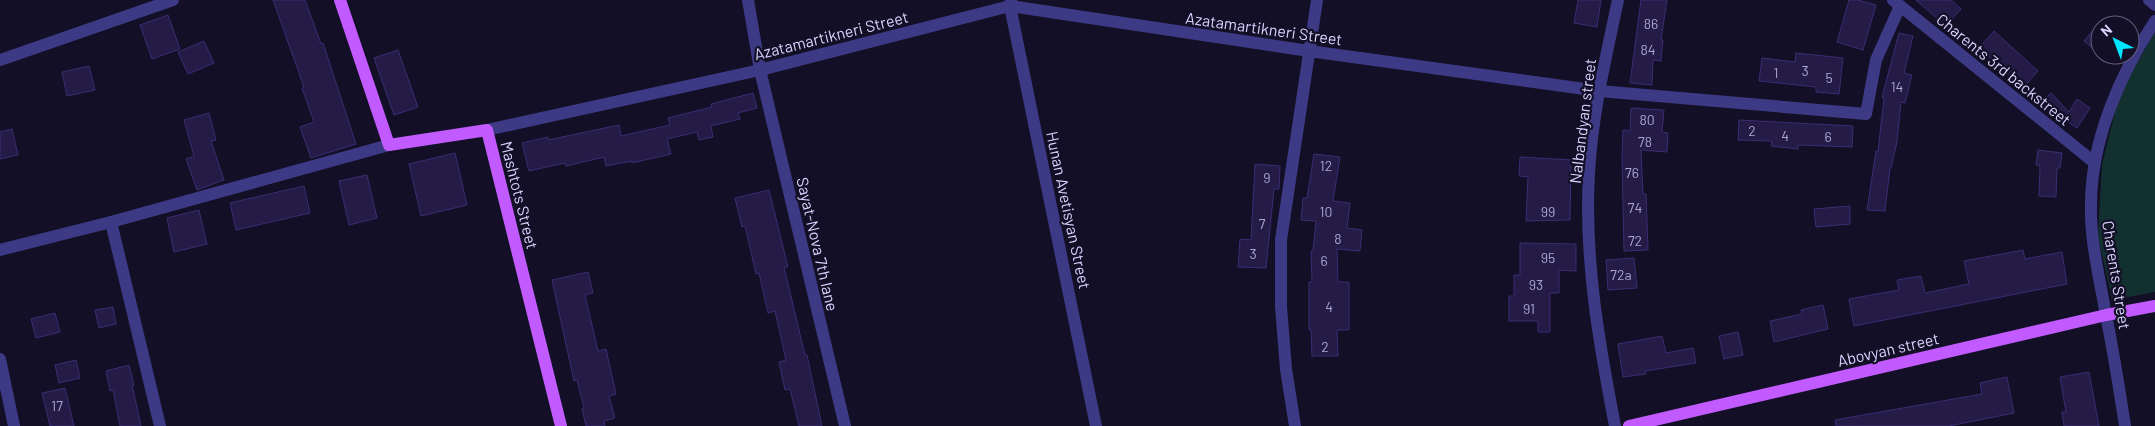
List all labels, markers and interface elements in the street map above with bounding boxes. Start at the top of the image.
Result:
street label: Azatamartikneri Street [752,7,910,63]
street label: Azatamartikneri Street [1184,8,1344,48]
street label: Charents 3rd backstreet [1933,9,2075,129]
house number: 86 [1644,15,1658,32]
north arrow [2090,15,2140,65]
text: N [2097,21,2115,39]
house number: 84 [1640,41,1656,58]
street label: Nalbandyan street [1565,57,1599,185]
house number: 3 [1801,62,1809,79]
house number: 1 [1774,64,1778,81]
house number: 5 [1825,69,1833,86]
house number: 14 [1891,78,1903,95]
house number: 80 [1639,111,1655,128]
house number: 2 [1748,122,1756,139]
house number: 4 [1781,127,1789,144]
house number: 6 [1824,128,1832,145]
street label: Hunan Avetisyan Street [1043,129,1095,291]
house number: 78 [1638,133,1652,150]
street label: Mashtots Street [497,139,543,251]
house number: 12 [1320,157,1332,174]
house number: 76 [1625,164,1639,181]
house number: 9 [1263,169,1271,186]
street label: Sayat-Nova 7th lane [793,175,843,313]
house number: 74 [1628,199,1642,216]
house number: 10 [1320,203,1332,220]
house number: 99 [1541,203,1555,220]
house number: 7 [1259,215,1266,232]
street label: Charents Street [2099,219,2135,331]
house number: 8 [1334,230,1342,247]
house number: 72 [1628,232,1642,249]
house number: 3 [1249,245,1257,262]
house number: 95 [1541,249,1555,266]
house number: 6 [1320,252,1328,269]
house number: 72a [1610,266,1632,283]
house number: 93 [1529,276,1543,293]
house number: 4 [1325,298,1333,315]
house number: 91 [1523,300,1535,317]
street label: Abovyan street [1835,328,1941,370]
house number: 2 [1321,338,1329,355]
house number: 17 [51,397,63,414]

